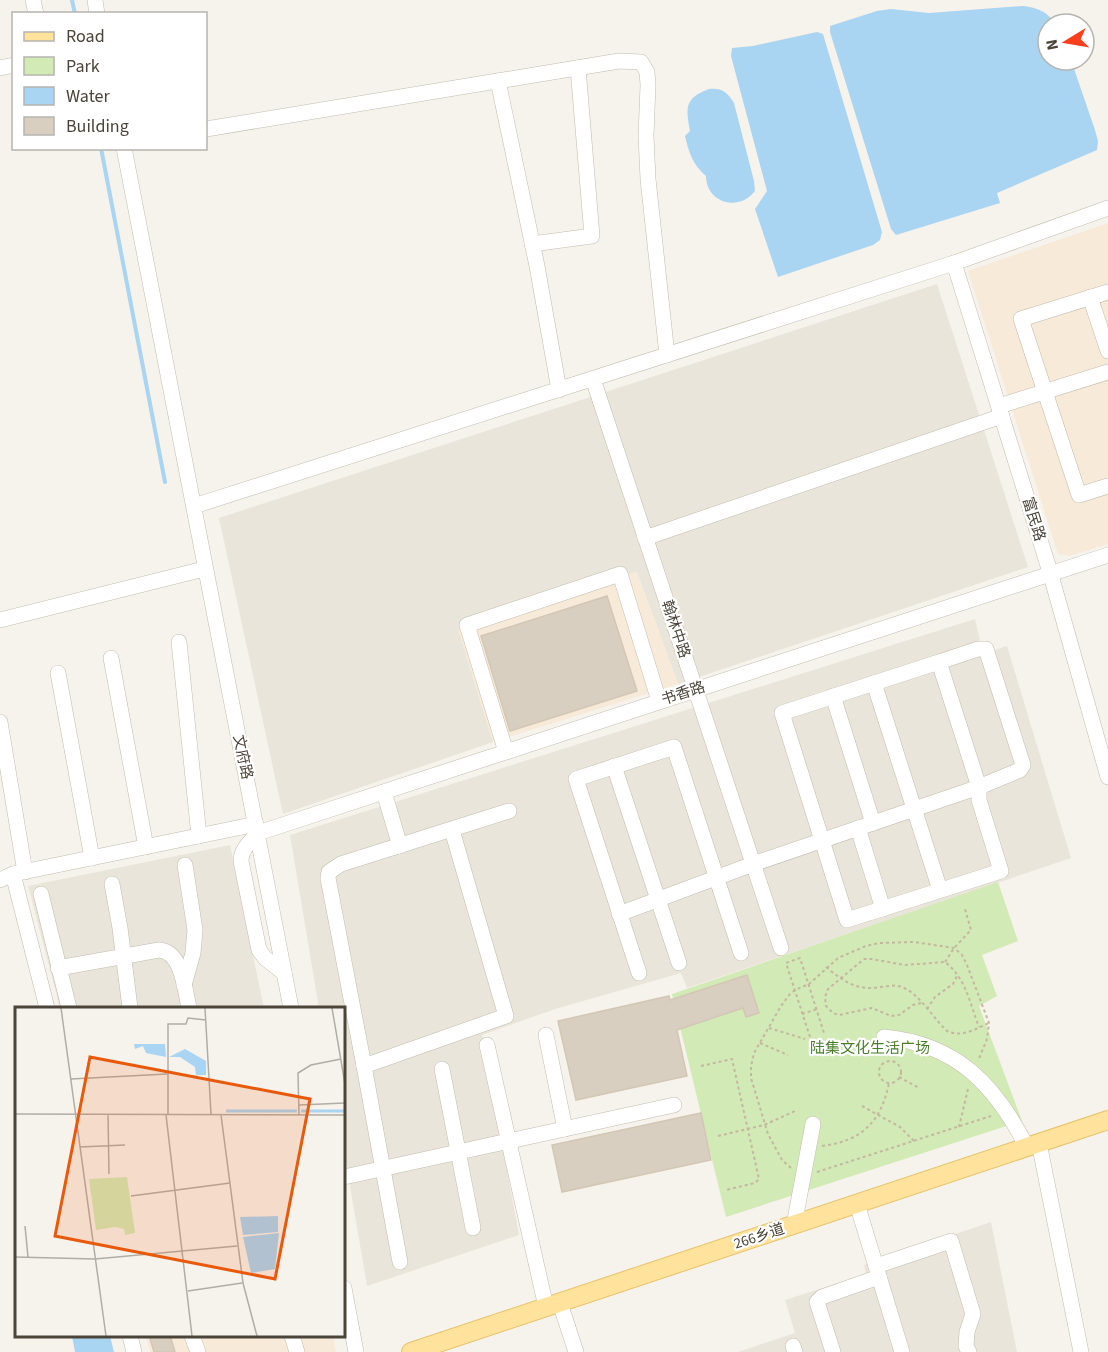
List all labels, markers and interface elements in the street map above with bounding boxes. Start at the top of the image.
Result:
legend [12,12,207,150]
north arrow [1036,12,1096,72]
text: Road [66,24,105,49]
text: N [1040,37,1064,52]
text: Park [66,54,100,79]
text: Water [66,84,110,109]
text: Building [66,114,129,139]
street label: 富民路 [1017,495,1050,544]
street label: 翰林中路 [656,597,695,661]
street label: 书香路 [659,677,708,710]
street label: 文府路 [228,733,257,781]
inset map [15,1007,345,1337]
park label: 陆集文化生活广场 [810,1038,930,1059]
street label: 266乡道 [731,1218,787,1255]

